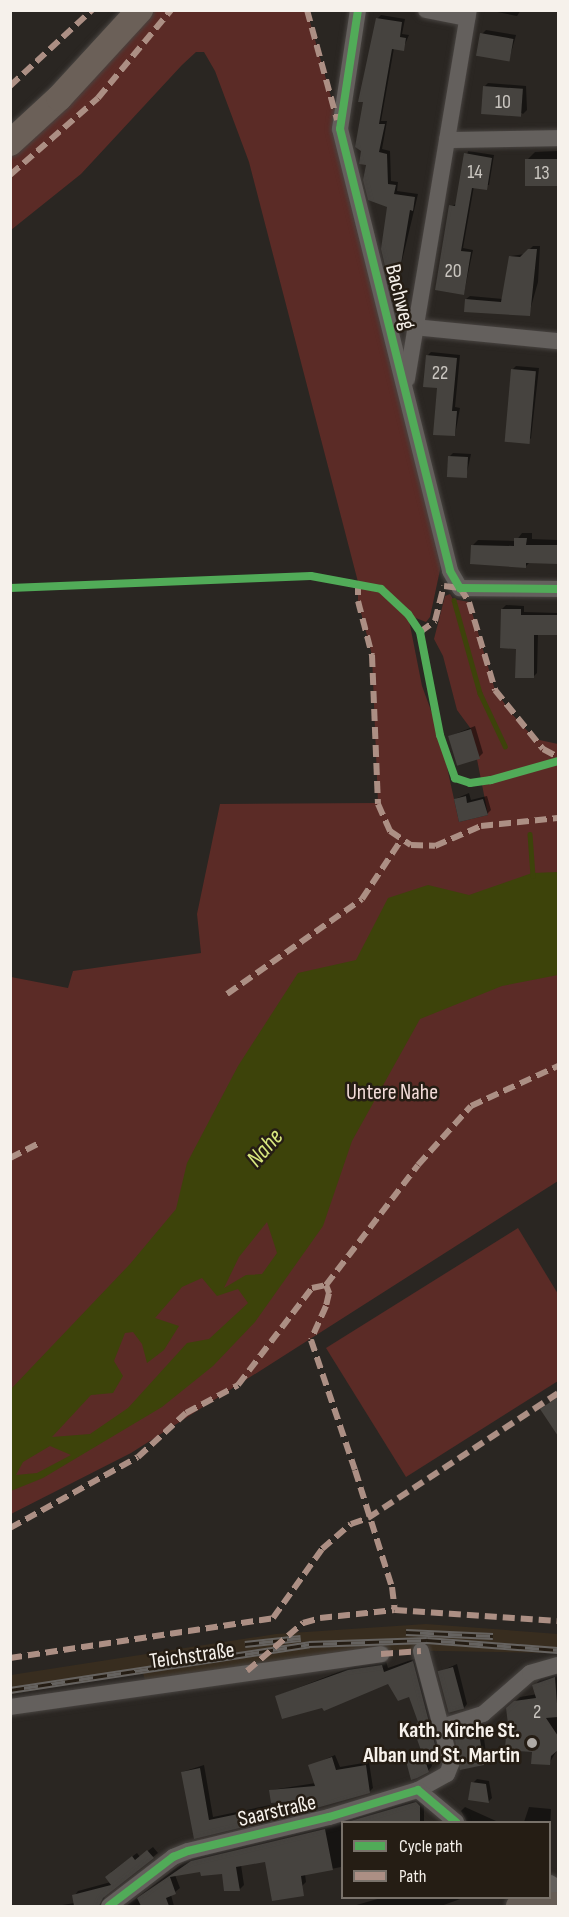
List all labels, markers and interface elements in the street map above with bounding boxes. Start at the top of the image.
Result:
house number: 10 [495,90,511,114]
house number: 14 [467,160,483,184]
house number: 13 [534,161,550,185]
house number: 20 [444,259,462,283]
street label: Bachweg [379,262,421,332]
house number: 22 [432,361,448,385]
park label: Untere Nahe [346,1080,438,1106]
water label: Nahe [241,1123,289,1173]
street label: Teichstraße [148,1637,236,1675]
house number: 2 [533,1700,541,1724]
place label: Kath. Kirche St. Alban und St. Martin [363,1717,520,1768]
marker: Kath. Kirche St. Alban und St. Martin [525,1736,539,1750]
street label: Saarstraße [235,1789,319,1833]
legend [341,1821,551,1899]
text: Cycle path [399,1836,463,1857]
text: Path [399,1866,427,1887]

